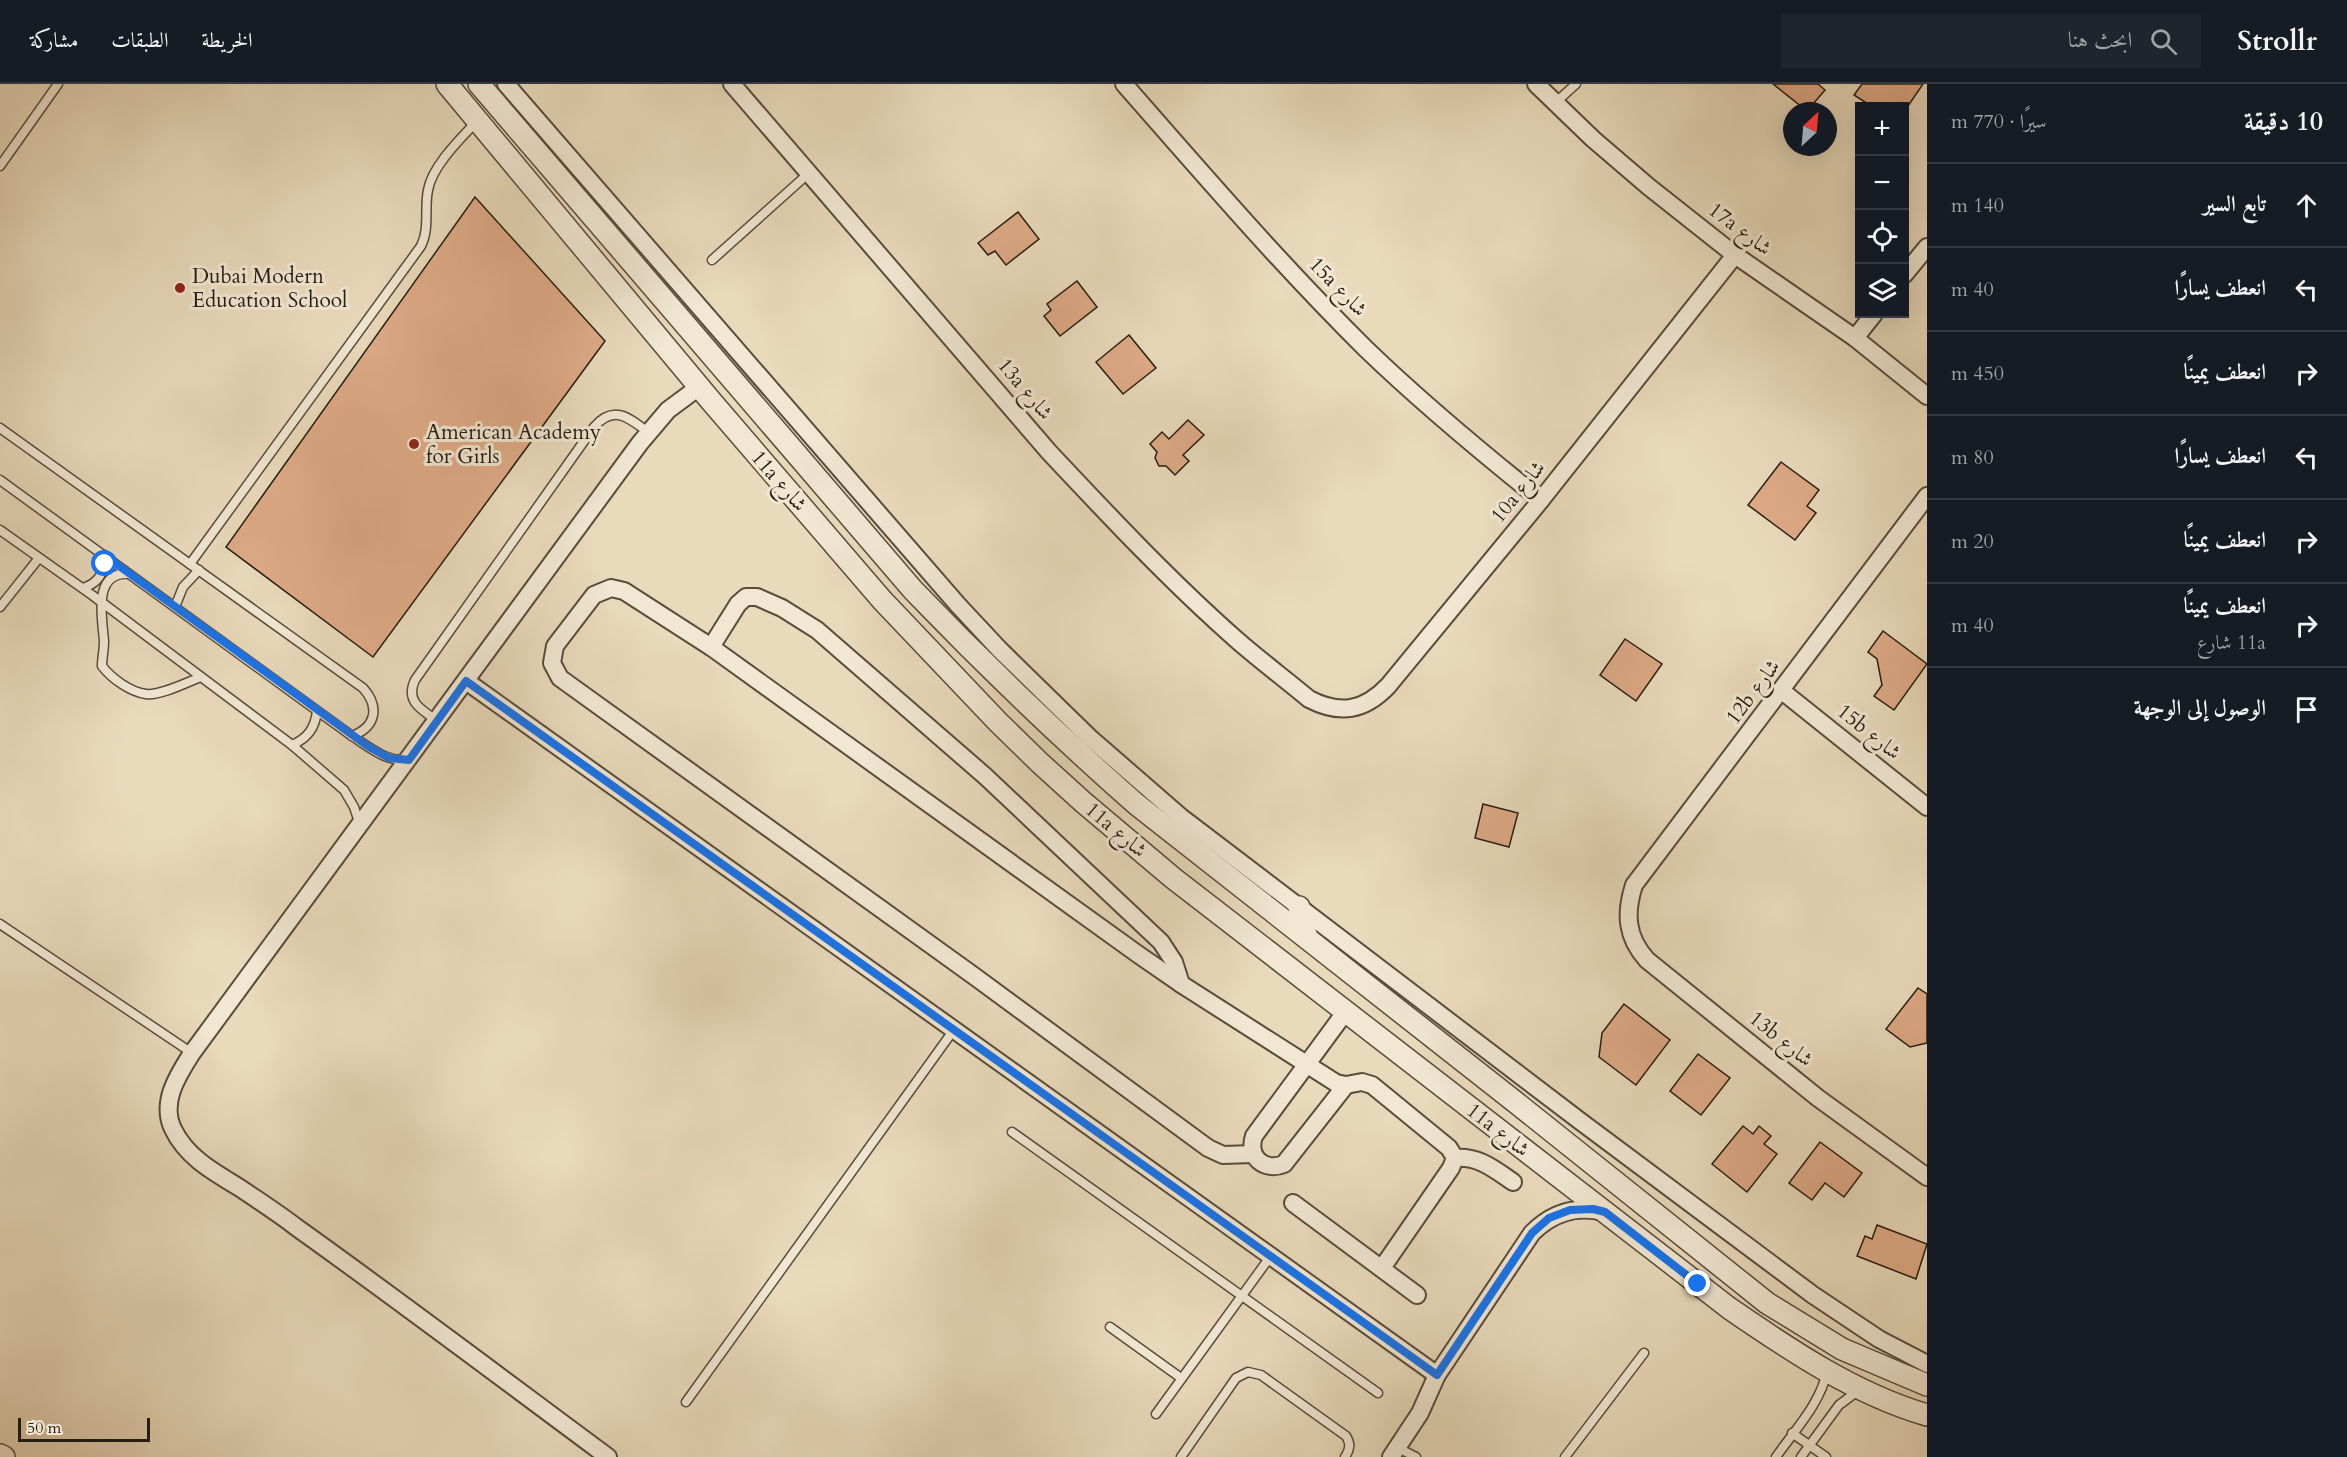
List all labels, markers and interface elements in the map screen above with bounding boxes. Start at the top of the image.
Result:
search box [1781,14,2201,68]
text: Strollr [2237,22,2317,60]
text: ابحث هنا [2068,25,2132,55]
icon: search [2147,25,2180,58]
text: مشاركة [30,26,78,55]
text: الطبقات [111,26,168,55]
text: الخريطة [201,26,253,55]
north arrow [1783,102,1837,156]
map controls [1855,102,1909,318]
button: + [1855,102,1909,156]
text: 10 دقيقة [2244,104,2323,139]
text: سيرًا · 770 m [1951,108,2047,135]
button: − [1855,156,1909,210]
text: تابع السير [2203,189,2266,219]
icon: ahead [2290,189,2323,222]
text: 140 m [1951,192,2004,219]
street label: 17a شارع [1700,196,1778,265]
button: locate [1855,210,1909,264]
street label: 15a شارع [1300,251,1374,325]
place label: Dubai Modern Education School [192,262,347,315]
button: layers [1855,264,1909,318]
text: انعطف يسارًا [2175,273,2266,303]
icon: left [2290,273,2323,306]
text: 40 m [1951,276,1994,303]
marker: Dubai Modern Education School [173,281,187,295]
street label: 13a شارع [988,352,1059,428]
text: انعطف يمينًا [2183,357,2266,387]
icon: right [2290,357,2323,390]
text: 450 m [1951,360,2004,387]
place label: American Academy for Girls [426,418,601,471]
marker: American Academy for Girls [407,437,421,451]
text: انعطف يسارًا [2175,441,2266,471]
icon: left [2290,441,2323,474]
street label: 11a شارع [742,444,814,520]
text: 80 m [1951,444,1994,471]
street label: 10a شارع [1484,455,1554,531]
text: انعطف يمينًا [2183,525,2266,555]
icon: right [2290,525,2323,558]
text: 20 m [1951,528,1994,555]
route start [91,550,117,576]
text: انعطف يمينًا [2183,591,2266,621]
icon: right [2290,609,2323,642]
text: 40 m [1951,612,1994,639]
text: 11a شارع [2197,629,2266,656]
street label: 12b شارع [1719,653,1790,732]
text: الوصول إلى الوجهة [2134,693,2266,723]
icon: arrive [2290,693,2323,726]
street label: 15b شارع [1829,697,1907,769]
street label: 11a شارع [1077,796,1153,867]
street label: 13b شارع [1741,1004,1819,1076]
street label: 11a شارع [1459,1096,1536,1166]
route end [1684,1270,1710,1296]
scale bar [18,1415,150,1442]
text: 50 m [27,1417,61,1439]

